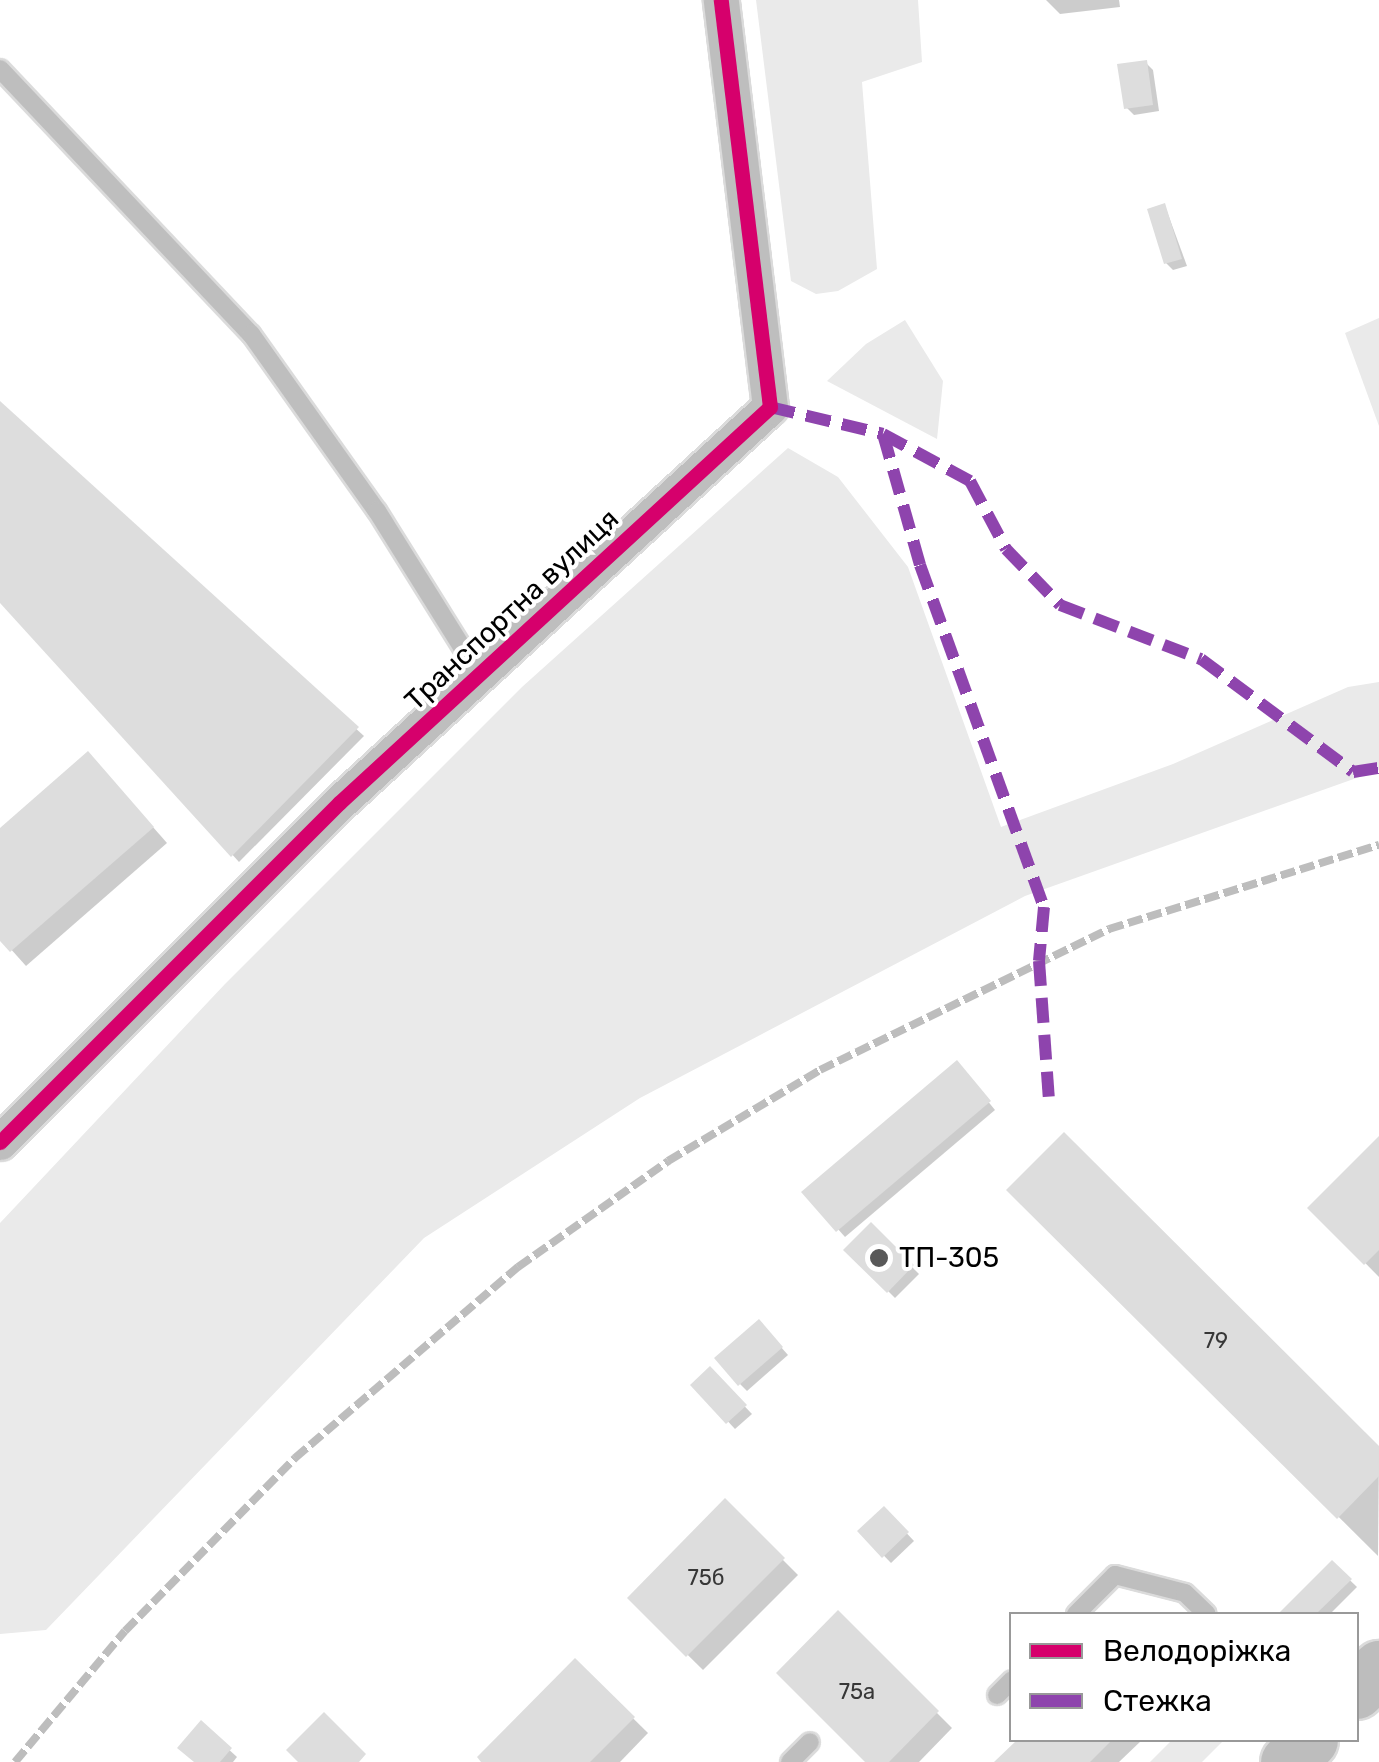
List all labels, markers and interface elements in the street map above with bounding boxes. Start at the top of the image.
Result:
street label: Транспортна вулиця [398,502,626,718]
place label: ТП-305 [899,1241,999,1275]
marker: ТП-305 [868,1247,890,1269]
house number: 79 [1204,1328,1228,1354]
house number: 75б [687,1565,725,1591]
legend [1009,1612,1359,1742]
text: Велодоріжка [1103,1633,1291,1669]
house number: 75а [839,1679,875,1705]
text: Стежка [1103,1683,1212,1719]

